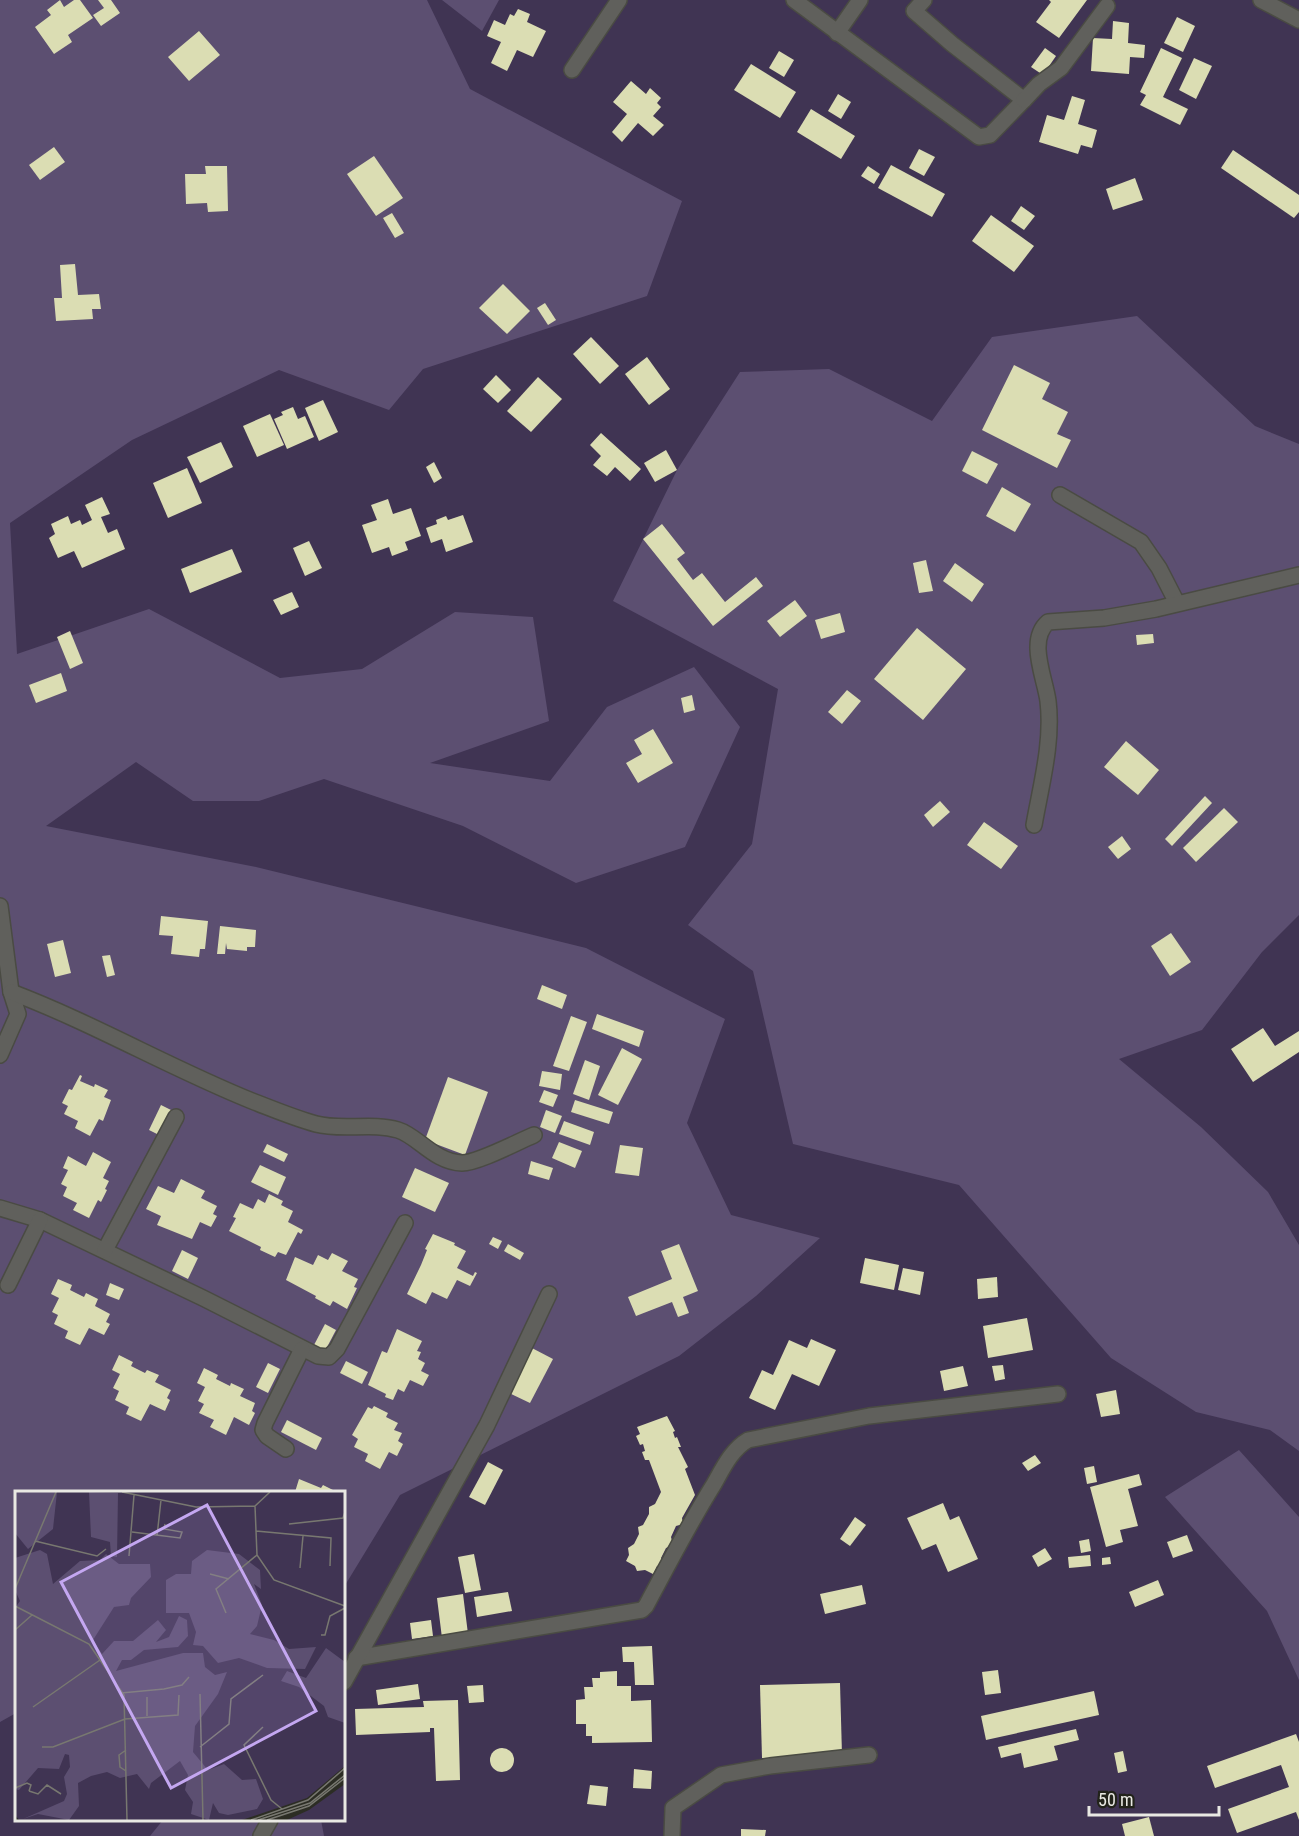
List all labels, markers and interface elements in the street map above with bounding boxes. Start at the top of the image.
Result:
inset map [15,1491,345,1821]
scale bar [1089,1779,1220,1817]
text: 50 m [1098,1789,1133,1810]

